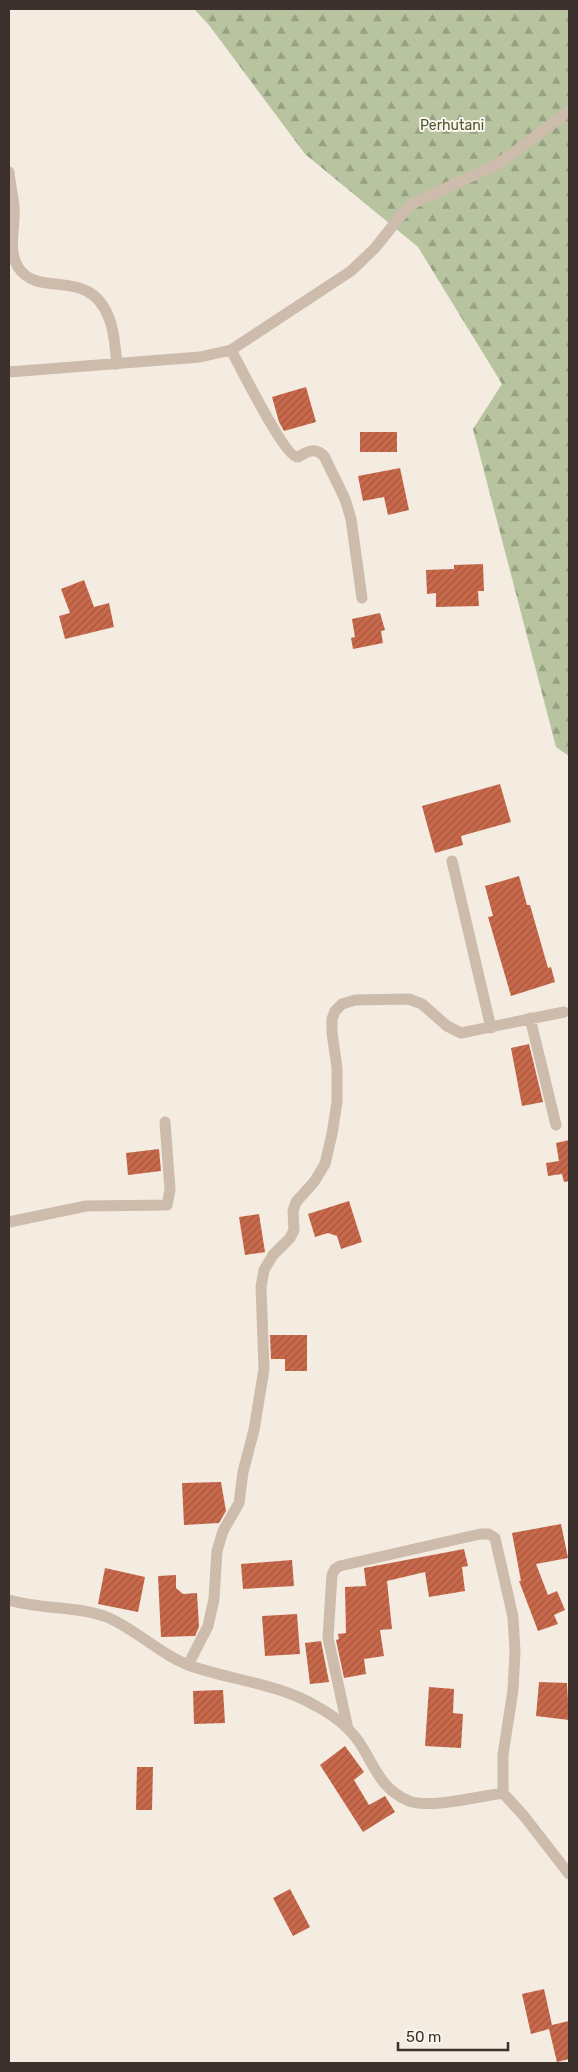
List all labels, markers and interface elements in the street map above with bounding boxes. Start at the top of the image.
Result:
park label: Perhutani [420,117,484,134]
scale bar [398,2020,508,2052]
text: 50 m [406,2028,441,2046]

